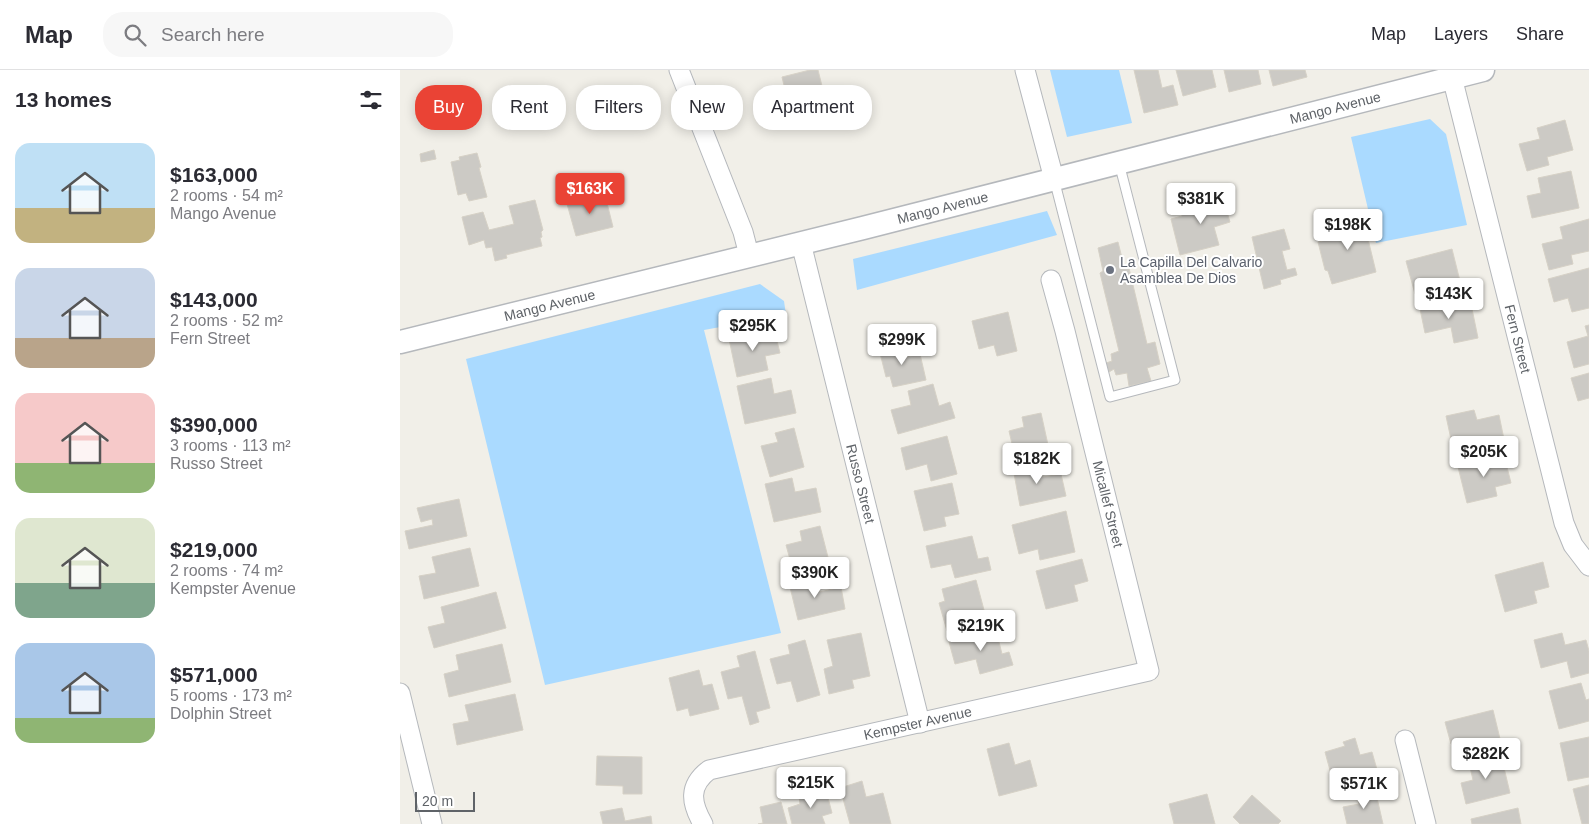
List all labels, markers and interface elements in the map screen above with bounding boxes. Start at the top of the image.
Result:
search box [103,12,453,57]
text: Map [25,21,73,48]
icon: search [121,21,149,49]
text: Search here [161,24,265,45]
text: Map [1371,24,1406,44]
text: Layers [1434,24,1488,44]
text: Share [1516,24,1564,44]
chip: Buy [415,85,482,130]
chip: Rent [492,85,566,130]
chip: Filters [576,85,661,130]
chip: New [671,85,743,130]
chip: Apartment [753,85,872,130]
icon: filters [357,86,385,114]
text: 13 homes [15,88,112,111]
street label: Mango Avenue [1288,88,1382,127]
icon: home [55,163,115,223]
text: $163,000 [170,163,258,186]
pin: $163K [555,172,625,215]
text: $163K [566,180,614,197]
pin: $381K [1166,182,1236,225]
text: 2 rooms · 54 m² [170,187,283,204]
street label: Mango Avenue [895,188,990,227]
text: $381K [1177,190,1225,207]
text: Mango Avenue [170,205,276,222]
pin: $198K [1313,208,1383,251]
text: $198K [1324,216,1372,233]
place label: La Capilla Del Calvario Asamblea De Dios [1120,254,1263,286]
marker: La Capilla Del Calvario Asamblea De Dios [1104,264,1116,276]
pin: $143K [1414,278,1484,320]
text: $143K [1425,285,1473,302]
street label: Mango Avenue [502,286,597,324]
icon: home [55,288,115,348]
text: $143,000 [170,288,258,311]
street label: Fern Street [1501,303,1534,375]
pin: $295K [718,310,788,352]
text: 2 rooms · 52 m² [170,312,283,329]
text: $295K [729,317,777,334]
pin: $299K [867,324,937,366]
text: Fern Street [170,330,250,347]
text: $299K [878,331,926,348]
icon: home [55,413,115,473]
text: $390,000 [170,413,258,436]
pin: $205K [1449,436,1519,478]
text: 3 rooms · 113 m² [170,437,291,454]
street label: Russo Street [843,442,878,525]
pin: $182K [1002,442,1072,485]
text: $205K [1460,443,1508,460]
text: $182K [1013,450,1061,467]
text: Russo Street [170,455,262,472]
street label: Micallef Street [1090,459,1127,549]
icon: home [55,538,115,598]
text: $219,000 [170,538,258,561]
pin: $390K [780,556,850,599]
text: 2 rooms · 74 m² [170,562,283,579]
text: $390K [791,564,839,581]
text: Kempster Avenue [170,580,296,597]
pin: $219K [946,610,1016,652]
text: $219K [957,617,1005,634]
icon: home [55,663,115,723]
text: $571,000 [170,663,258,686]
text: 5 rooms · 173 m² [170,687,292,704]
street label: Kempster Avenue [862,703,973,743]
text: Dolphin Street [170,705,271,722]
pin: $282K [1451,738,1521,780]
text: $282K [1462,745,1510,762]
pin: $215K [776,766,846,809]
pin: $571K [1329,768,1399,810]
text: $215K [787,774,835,791]
text: $571K [1340,775,1388,792]
scale bar [415,789,475,812]
text: 20 m [422,793,453,809]

